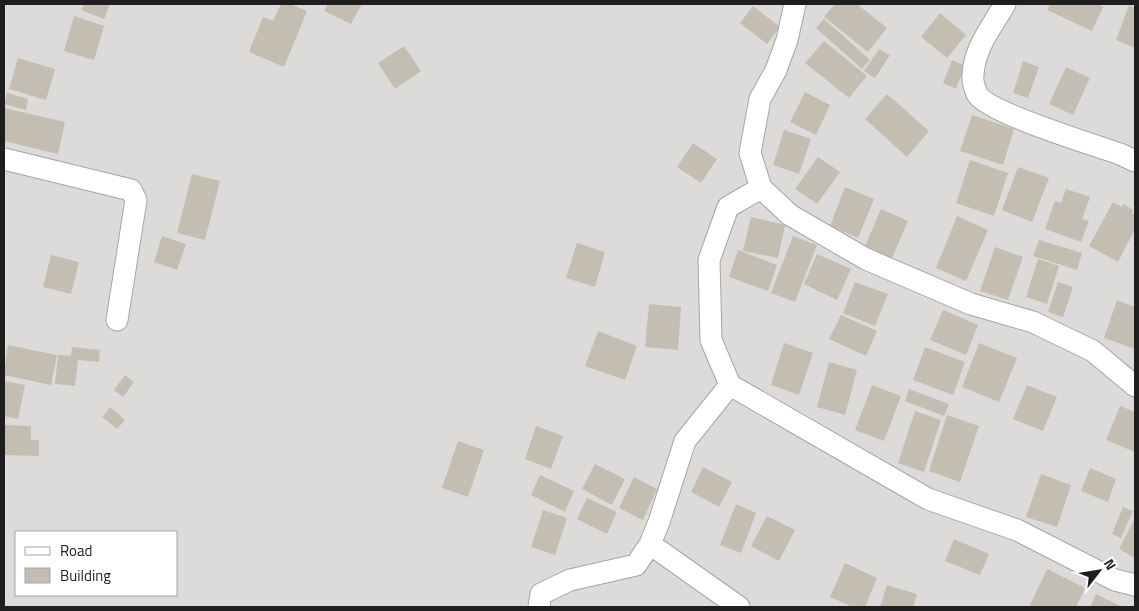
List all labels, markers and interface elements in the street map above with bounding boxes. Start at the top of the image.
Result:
legend [15,531,178,596]
text: Road [60,539,92,562]
north arrow [1074,546,1124,596]
text: N [1099,554,1122,574]
text: Building [60,564,111,587]

